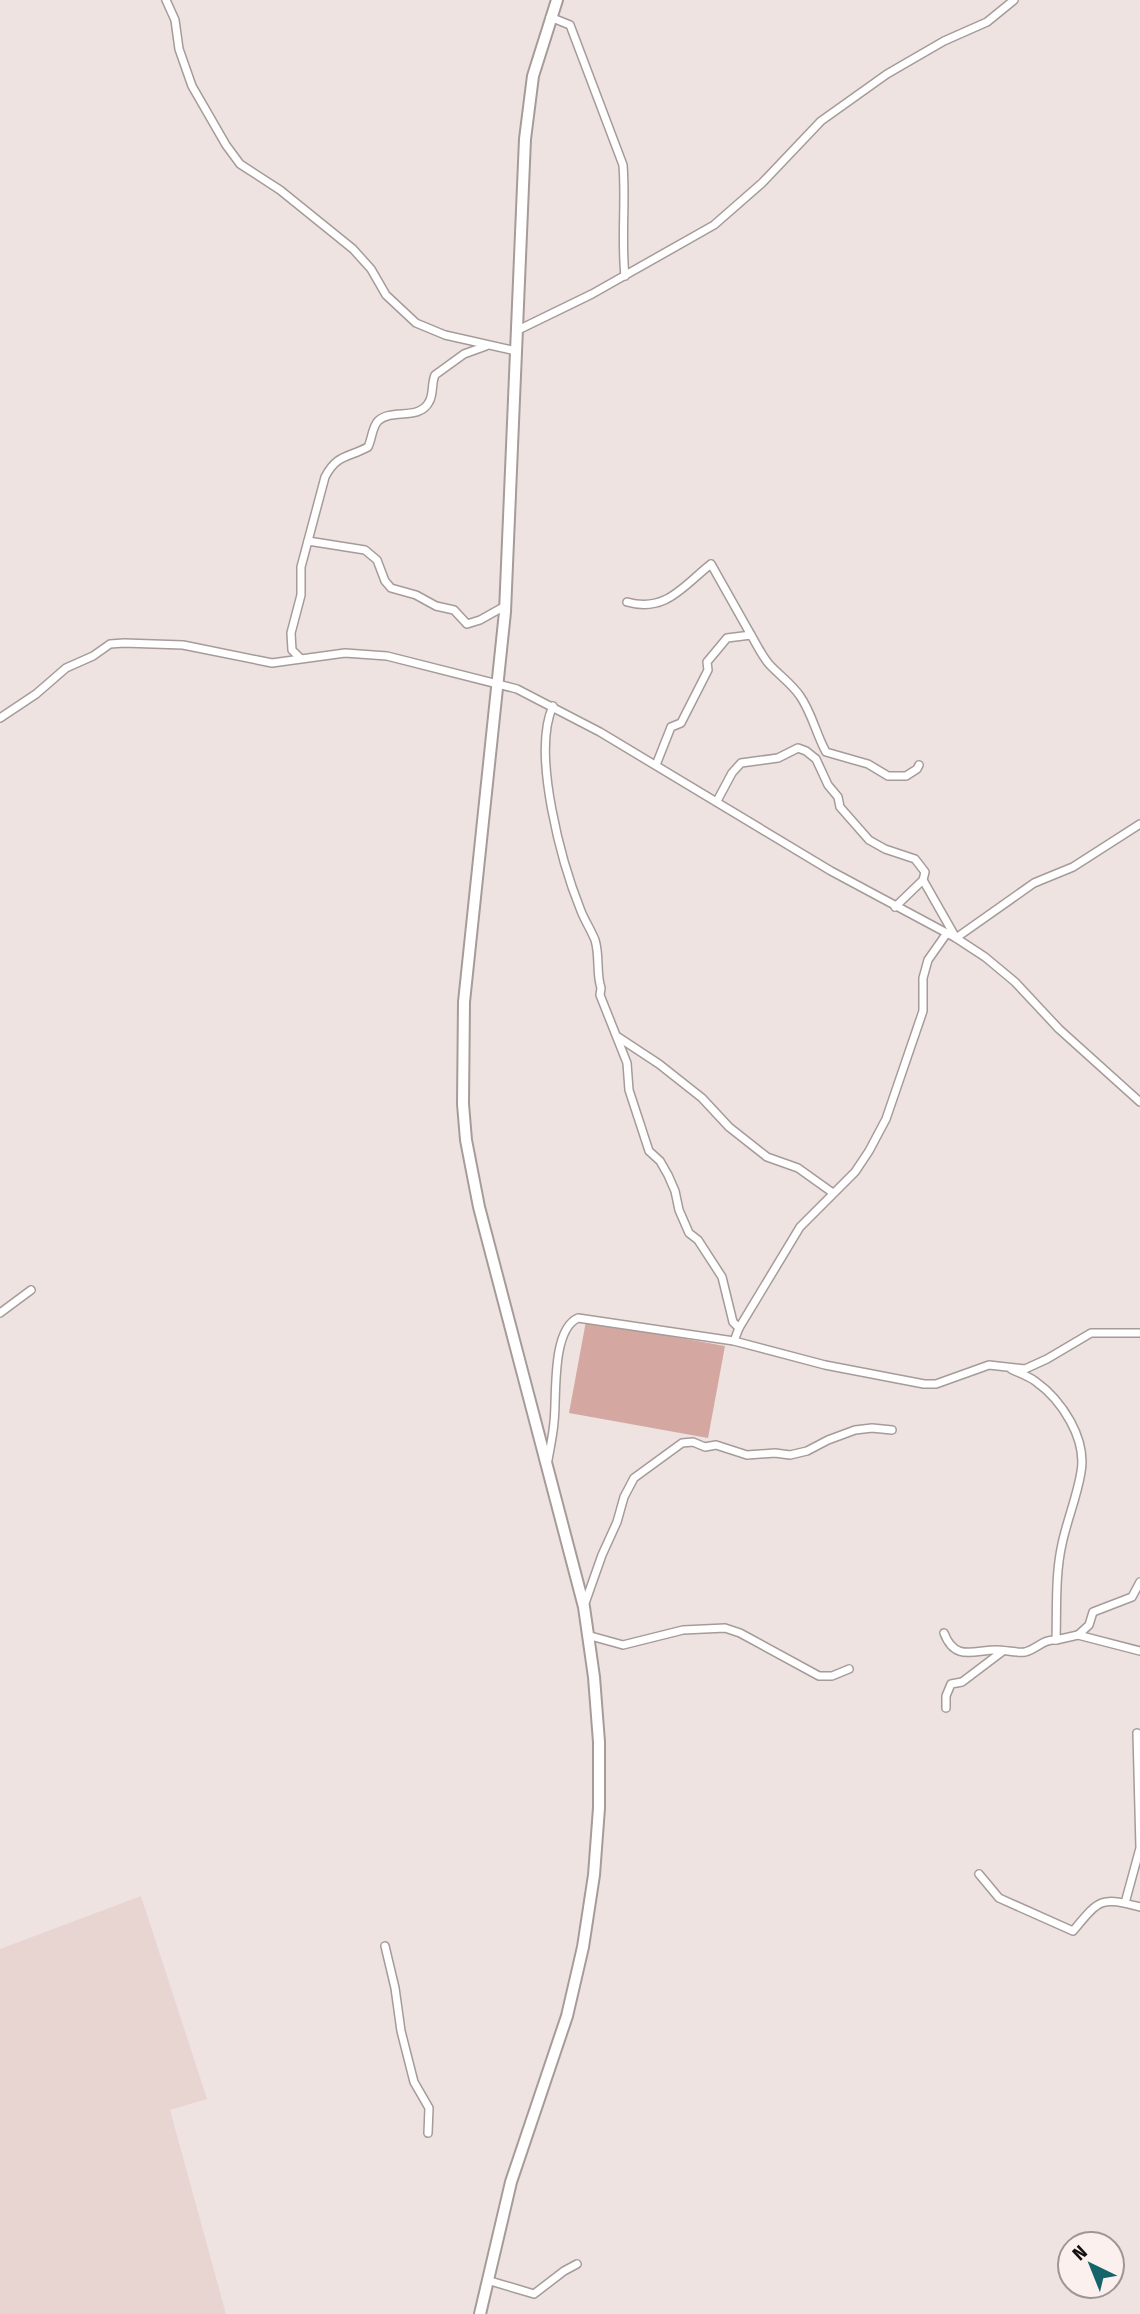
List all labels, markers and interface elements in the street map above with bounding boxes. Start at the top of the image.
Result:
north arrow [1056,2230,1126,2300]
text: N [1068,2241,1092,2265]

